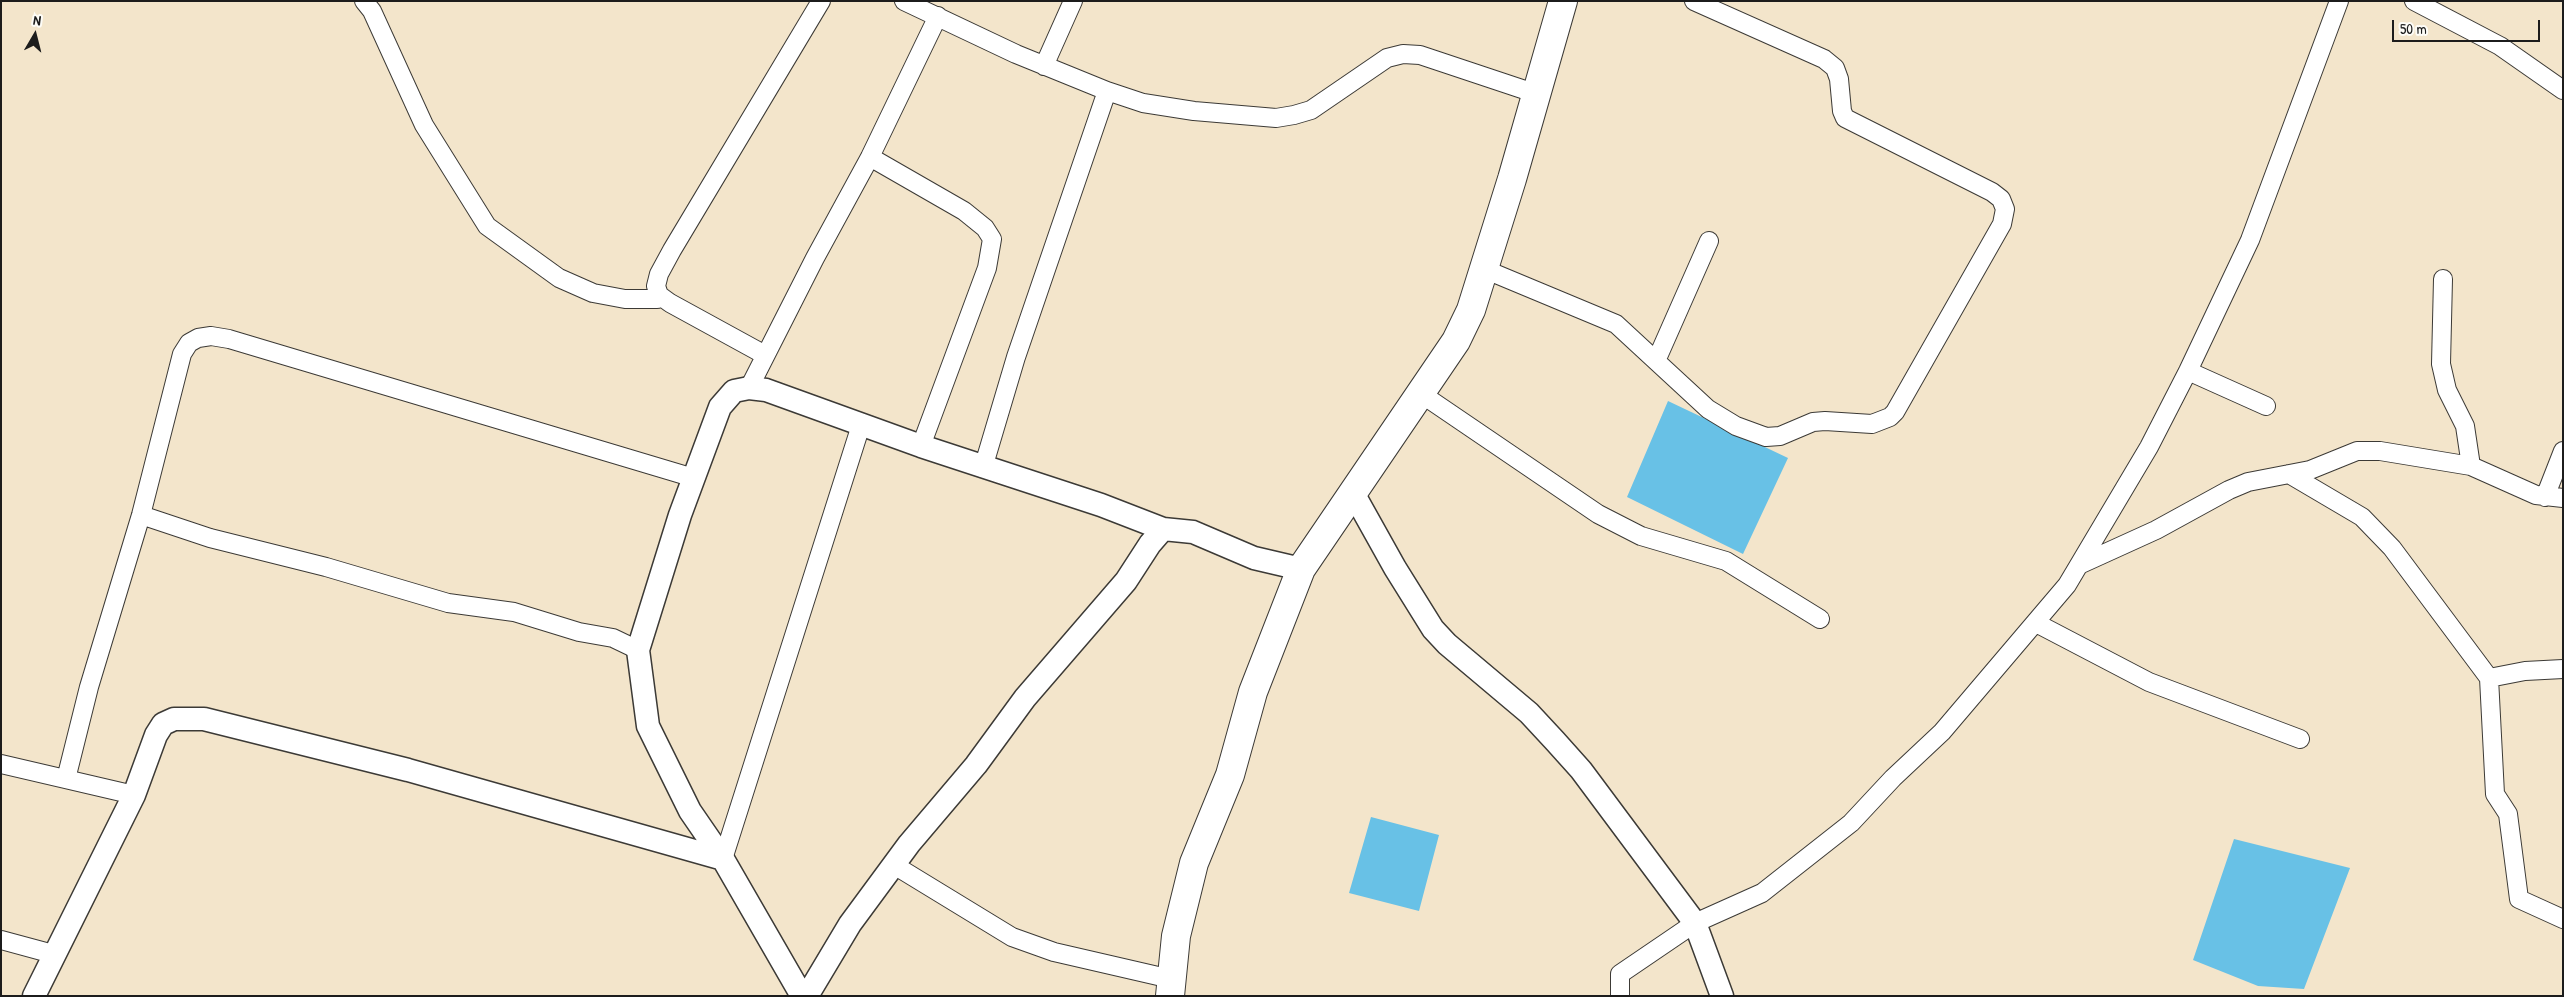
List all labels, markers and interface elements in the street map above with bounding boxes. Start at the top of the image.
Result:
north arrow [10,10,60,60]
text: N [32,10,42,30]
scale bar [2394,10,2542,42]
text: 50 m [2400,18,2427,39]

